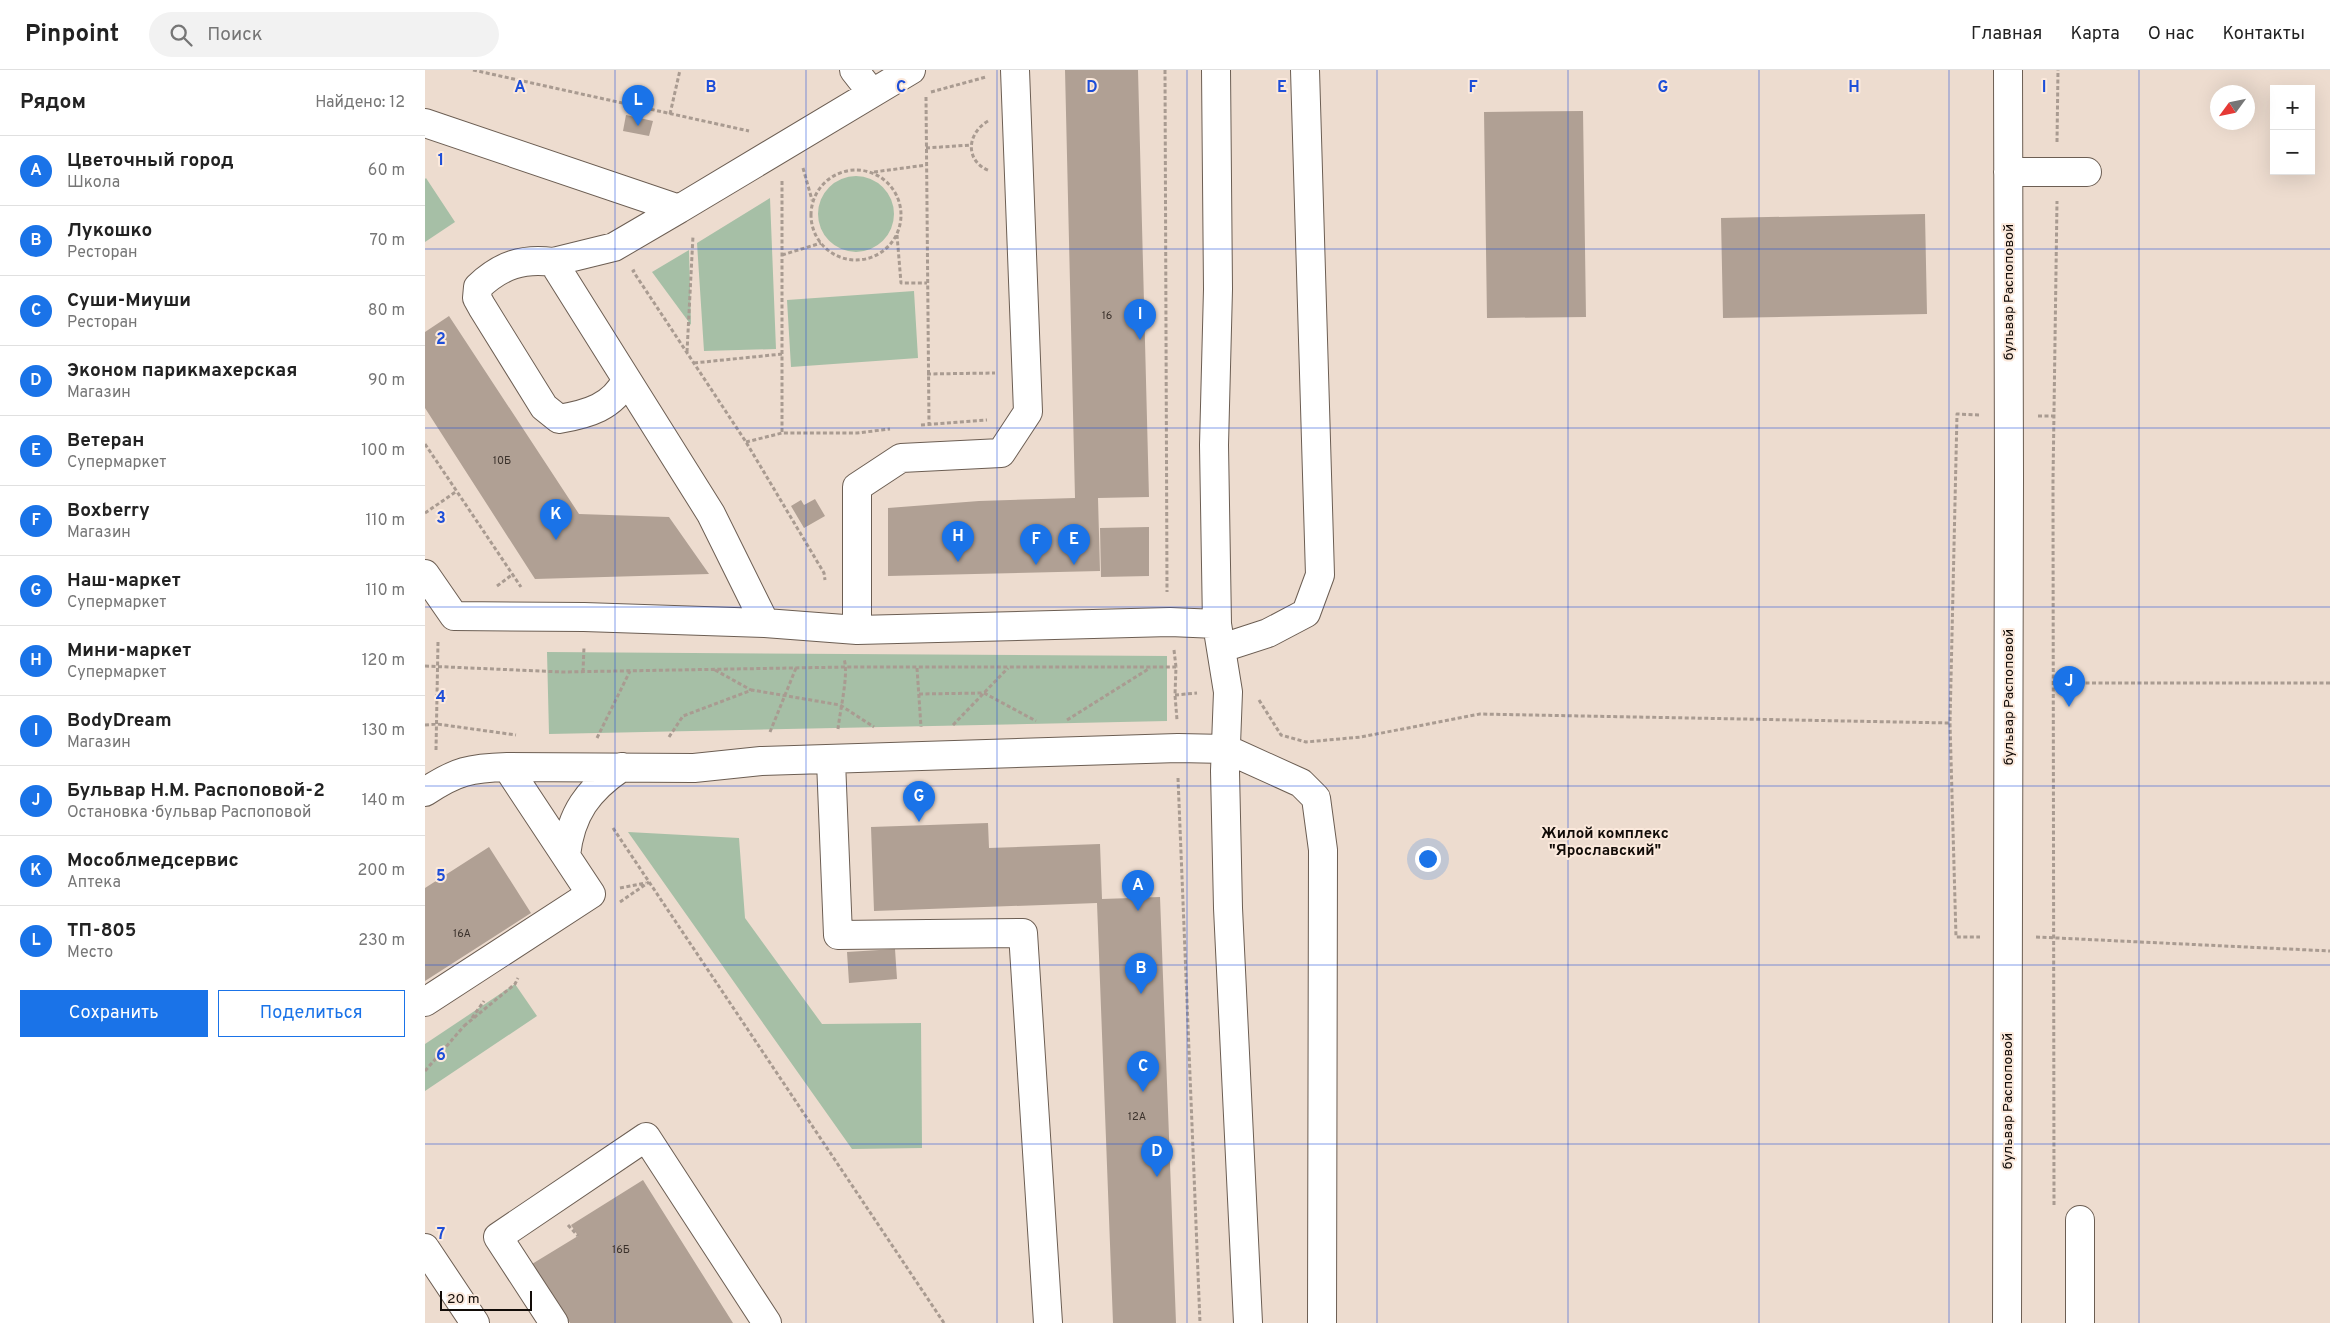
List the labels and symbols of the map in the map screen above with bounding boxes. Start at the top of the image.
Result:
text: A [514,78,526,98]
text: B [705,78,717,98]
text: C [896,78,906,98]
text: D [1086,78,1098,98]
text: E [1277,78,1287,98]
text: F [1468,78,1478,98]
text: G [1658,78,1668,98]
text: H [1848,78,1860,98]
text: I [2042,78,2046,98]
pin: L [622,85,654,126]
north arrow [2210,85,2255,130]
text: 1 [438,151,444,171]
street label: бульвар Распоповой [2001,224,2018,360]
pin: I [1124,299,1156,340]
house number: 16 [1102,309,1112,323]
text: 2 [436,330,446,350]
house number: 10Б [493,454,511,468]
pin: K [540,499,572,540]
text: 3 [436,509,446,529]
pin: H [942,521,974,562]
pin: F [1020,524,1052,565]
pin: E [1058,524,1090,565]
street label: бульвар Распоповой [2001,629,2018,765]
pin: J [2053,666,2085,707]
text: 4 [436,688,446,708]
pin: G [903,781,935,822]
district label: Жилой комплекс "Ярославский" [1541,825,1669,861]
your location [1415,846,1441,872]
text: 5 [436,867,446,887]
pin: A [1122,870,1154,911]
house number: 16А [453,927,471,941]
pin: B [1125,953,1157,994]
street label: бульвар Распоповой [2000,1033,2017,1169]
text: 6 [436,1046,446,1066]
pin: C [1127,1051,1159,1092]
house number: 12А [1128,1110,1146,1124]
pin: D [1141,1136,1173,1177]
text: 7 [437,1225,445,1245]
house number: 16Б [612,1243,630,1257]
scale bar [440,1288,533,1311]

